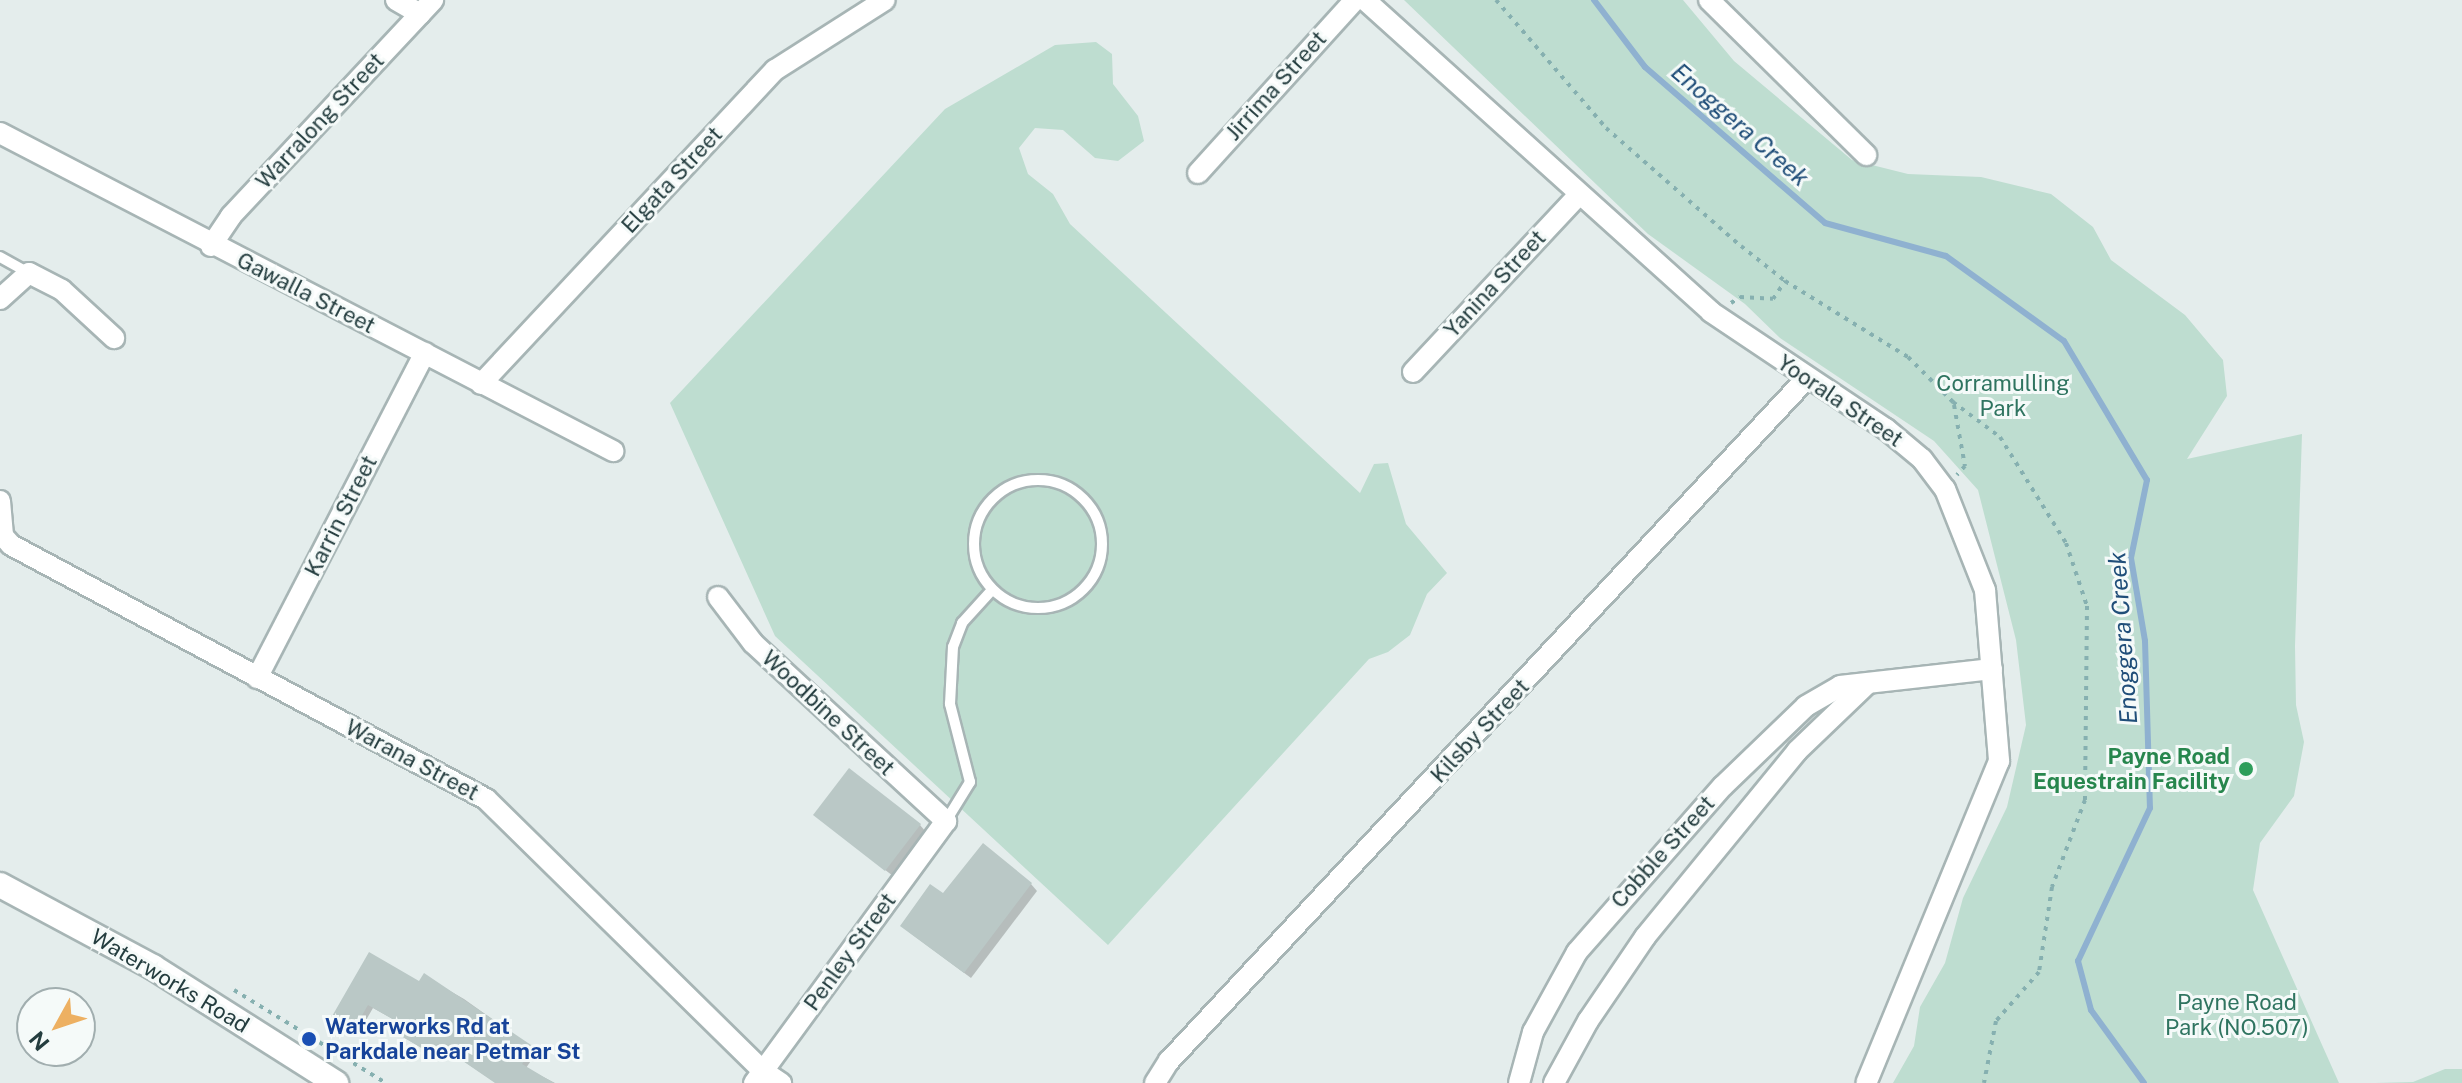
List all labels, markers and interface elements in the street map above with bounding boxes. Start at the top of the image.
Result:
street label: Jirrima Street [1220,26,1332,146]
street label: Warralong Street [250,48,390,194]
water label: Enoggera Creek [1665,58,1815,192]
street label: Elgata Street [616,121,728,239]
street label: Yanina Street [1439,225,1551,343]
street label: Gawalla Street [232,247,380,339]
street label: Yoorala Street [1772,349,1908,453]
park label: Corramulling Park [1936,370,2070,422]
street label: Karrin Street [299,451,383,581]
water label: Enoggera Creek [2103,551,2143,725]
street label: Woodbine Street [756,645,900,781]
street label: Kilsby Street [1425,674,1535,788]
street label: Warana Street [341,714,483,806]
place label: Payne Road Equestrain Facility [2033,743,2230,794]
marker: Payne Road Equestrain Facility [2237,760,2255,778]
street label: Cobble Street [1606,790,1720,914]
street label: Penley Street [799,888,901,1016]
street label: Waterworks Road [86,923,254,1039]
north arrow [16,987,96,1067]
park label: Payne Road Park (NO.507) [2165,989,2309,1040]
place label: Waterworks Rd at Parkdale near Petmar St [325,1013,581,1064]
text: N [24,1026,55,1056]
marker: Waterworks Rd at Parkdale near Petmar St [300,1030,318,1048]

